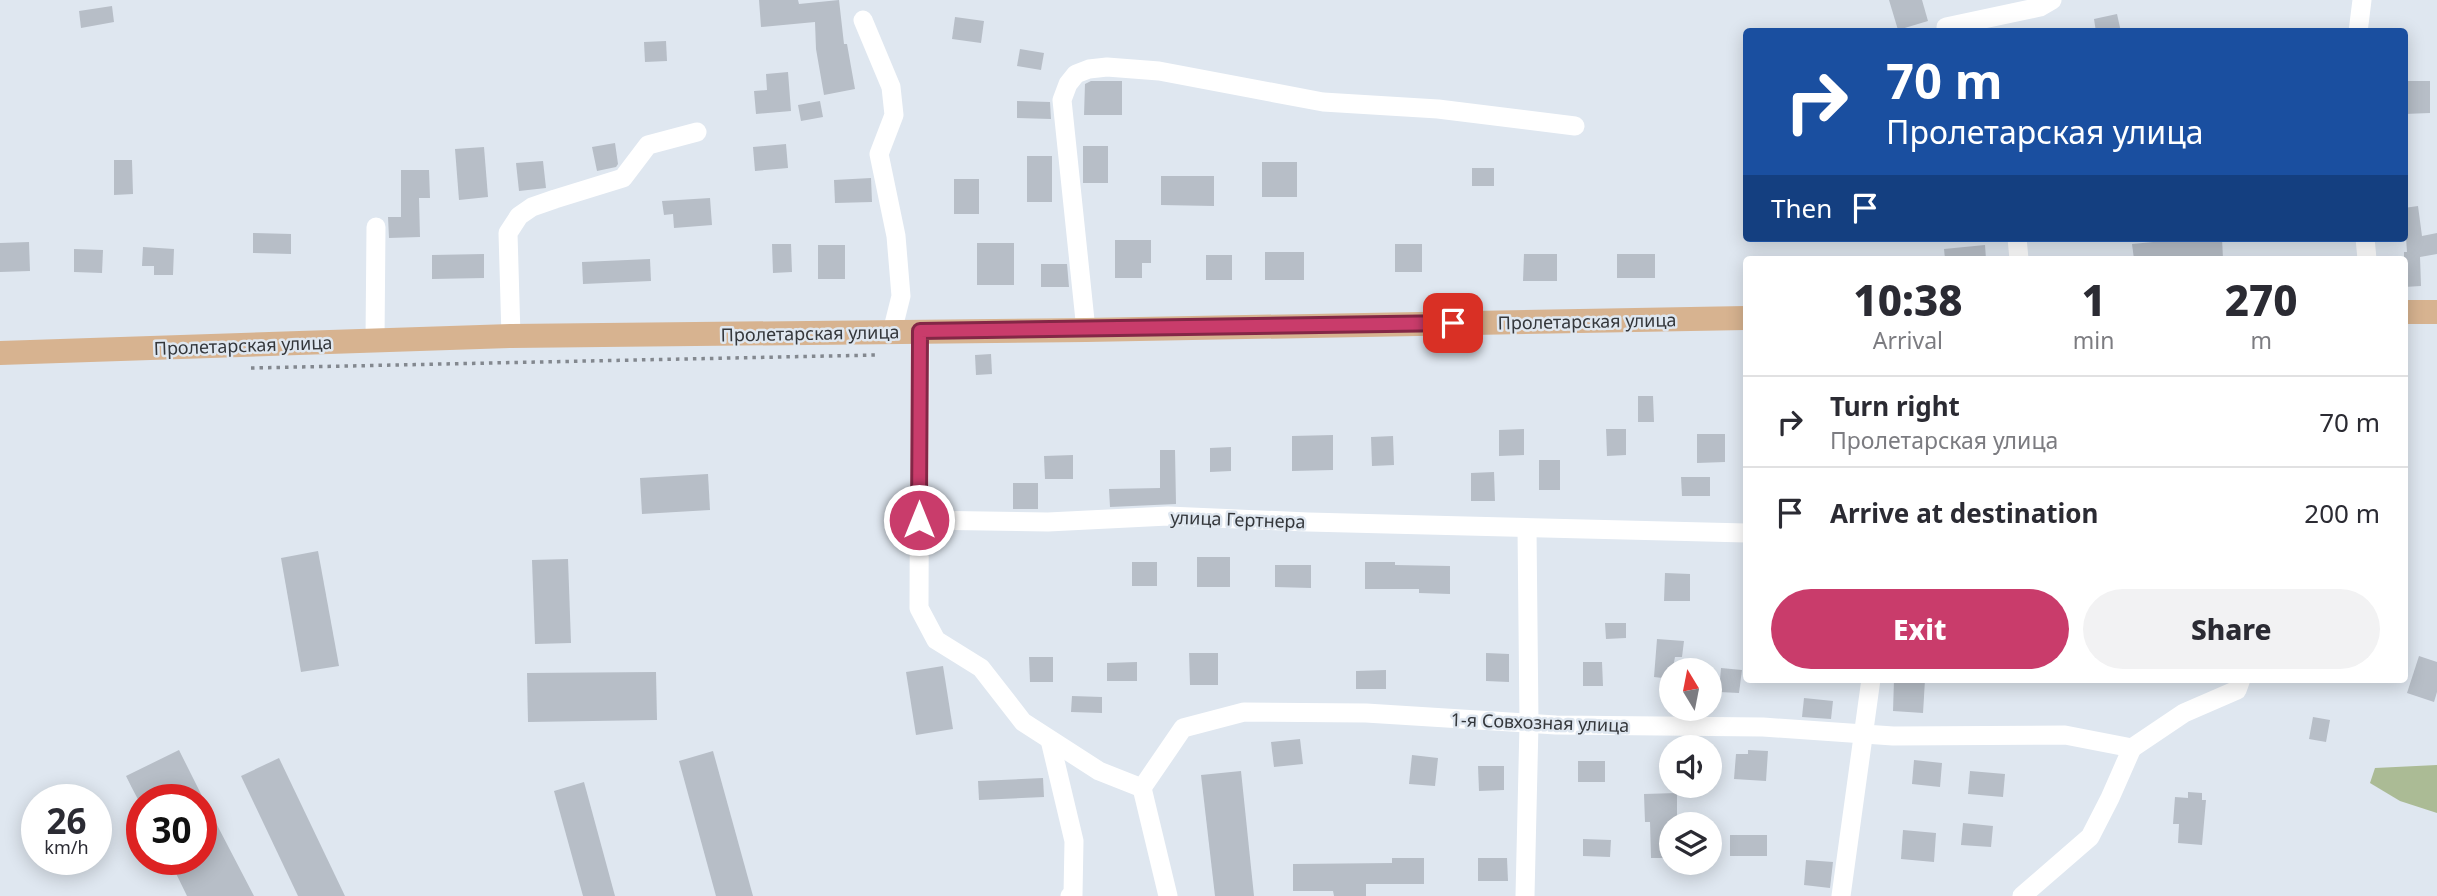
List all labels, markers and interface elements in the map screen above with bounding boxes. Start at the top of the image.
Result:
text: 70 m [1886,47,2003,113]
icon: right [1771,56,1862,147]
text: Пролетарская улица [1886,110,2204,153]
icon: arrive [1846,189,1884,227]
text: Then [1771,190,1832,226]
text: 10:38 [1853,271,1962,328]
text: 1 [2081,271,2106,328]
text: 270 [2225,271,2298,328]
pin [1423,293,1483,353]
icon: arrive [1434,304,1472,342]
street label: Пролетарская улица [1497,307,1677,335]
street label: Пролетарская улица [720,319,900,347]
text: Arrival [1873,324,1943,356]
text: min [2073,324,2114,356]
text: m [2250,324,2272,356]
street label: Пролетарская улица [153,330,333,360]
text: Turn right [1830,388,1960,424]
icon: right [1771,403,1809,441]
text: 70 m [2319,404,2380,440]
text: Пролетарская улица [1830,424,2058,456]
position arrow [882,483,956,557]
icon: arrive [1771,494,1809,532]
text: Arrive at destination [1830,495,2099,531]
text: 200 m [2304,495,2380,531]
street label: улица Гертнера [1170,505,1306,533]
button: Exit [1771,589,2069,669]
button: Share [2083,589,2380,669]
north arrow [1659,658,1722,721]
map controls [1659,658,1722,875]
street label: 1-я Совхозная улица [1450,707,1630,737]
button: sound [1659,735,1722,798]
speed limit sign: 30 [126,784,217,875]
text: 26 [46,797,87,844]
button: layers [1659,812,1722,875]
text: km/h [44,835,89,859]

